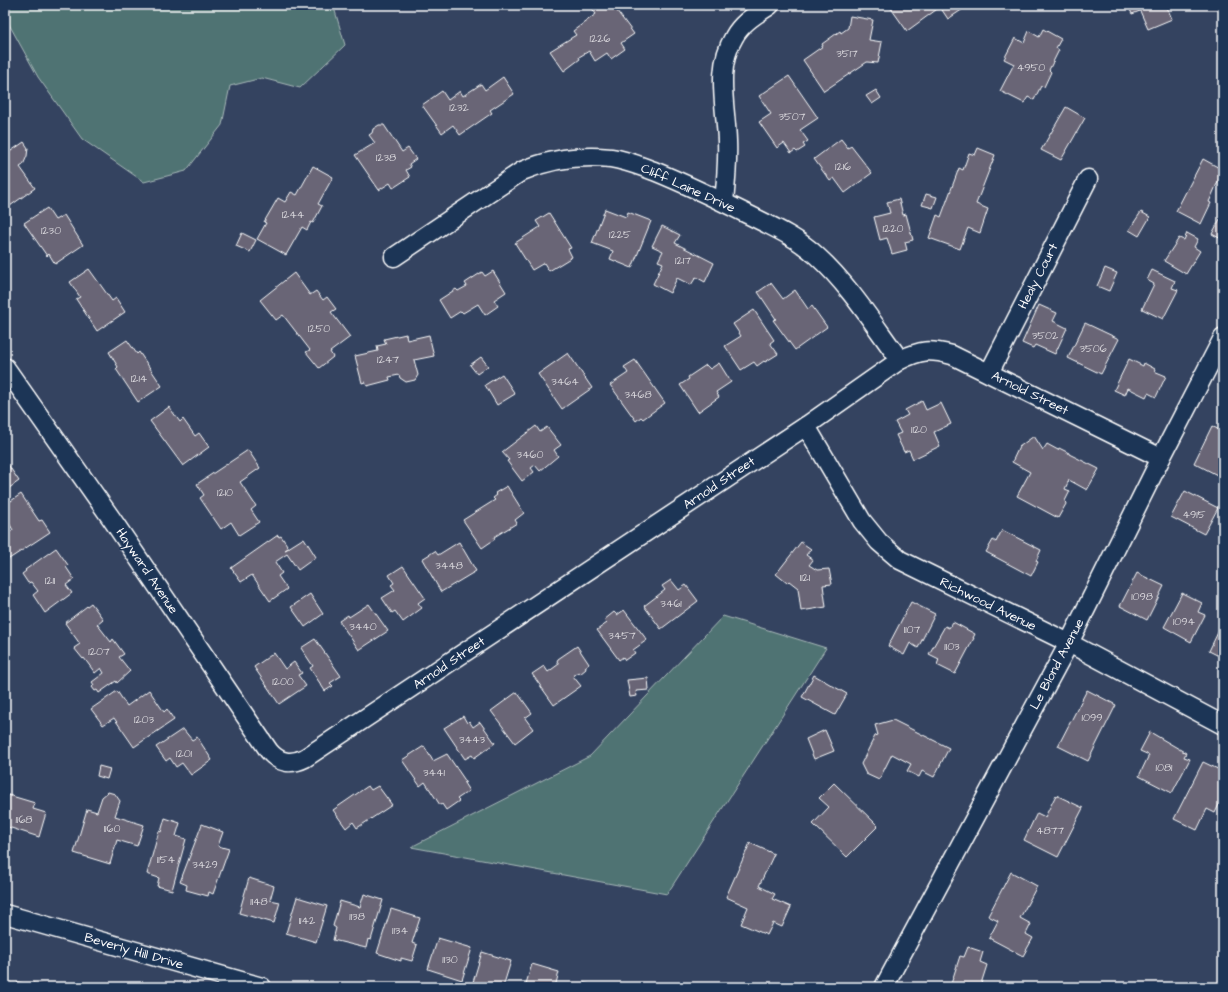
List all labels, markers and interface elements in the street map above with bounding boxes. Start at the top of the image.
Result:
house number: 1226 [590,31,611,46]
house number: 3517 [836,46,858,61]
house number: 4950 [1017,60,1045,75]
house number: 1232 [449,100,470,115]
house number: 3507 [778,109,806,124]
house number: 1238 [376,150,396,165]
street label: Cliff Laine Drive [638,159,738,217]
house number: 1216 [835,159,851,174]
house number: 1244 [282,207,305,222]
house number: 1220 [883,221,904,236]
house number: 1230 [41,223,61,238]
house number: 1225 [609,227,631,242]
street label: Healy Court [1014,239,1063,312]
house number: 1217 [675,253,691,268]
house number: 1250 [308,321,330,336]
house number: 3502 [1032,328,1059,343]
house number: 3506 [1079,341,1107,356]
house number: 1247 [377,352,399,367]
street label: Arnold Street [989,367,1072,420]
house number: 1214 [131,371,148,386]
house number: 3464 [551,374,579,389]
house number: 3468 [624,387,652,402]
house number: 1120 [911,422,927,437]
house number: 3460 [517,447,544,462]
street label: Arnold Street [679,452,759,514]
house number: 1210 [217,485,233,500]
house number: 4915 [1183,507,1206,522]
street label: Hayward Avenue [111,525,182,618]
house number: 3448 [435,558,463,573]
house number: 1121 [800,570,811,585]
house number: 1211 [45,573,56,588]
street label: Richwood Avenue [937,573,1039,635]
house number: 1098 [1131,589,1153,604]
house number: 3461 [660,596,682,611]
house number: 1094 [1173,614,1196,629]
street label: Le Blond Avenue [1025,615,1089,713]
house number: 3440 [349,619,377,634]
house number: 1107 [904,622,920,637]
house number: 3457 [608,628,636,643]
street label: Arnold Street [409,632,489,694]
house number: 1103 [944,639,960,654]
house number: 1207 [88,644,110,659]
house number: 1200 [272,674,294,689]
house number: 1099 [1082,710,1102,725]
house number: 1203 [134,712,155,727]
house number: 3443 [459,732,485,747]
house number: 1201 [176,746,193,761]
house number: 1081 [1156,760,1173,775]
house number: 3441 [423,765,446,780]
house number: 1168 [16,812,32,827]
house number: 1160 [104,821,120,836]
house number: 4877 [1036,823,1064,838]
house number: 1154 [157,852,176,867]
house number: 3429 [192,857,218,872]
house number: 1148 [250,894,268,909]
house number: 1138 [349,909,365,924]
house number: 1142 [299,913,316,928]
house number: 1134 [392,923,408,938]
street label: Beverly Hill Drive [82,928,186,975]
house number: 1130 [442,952,458,967]

